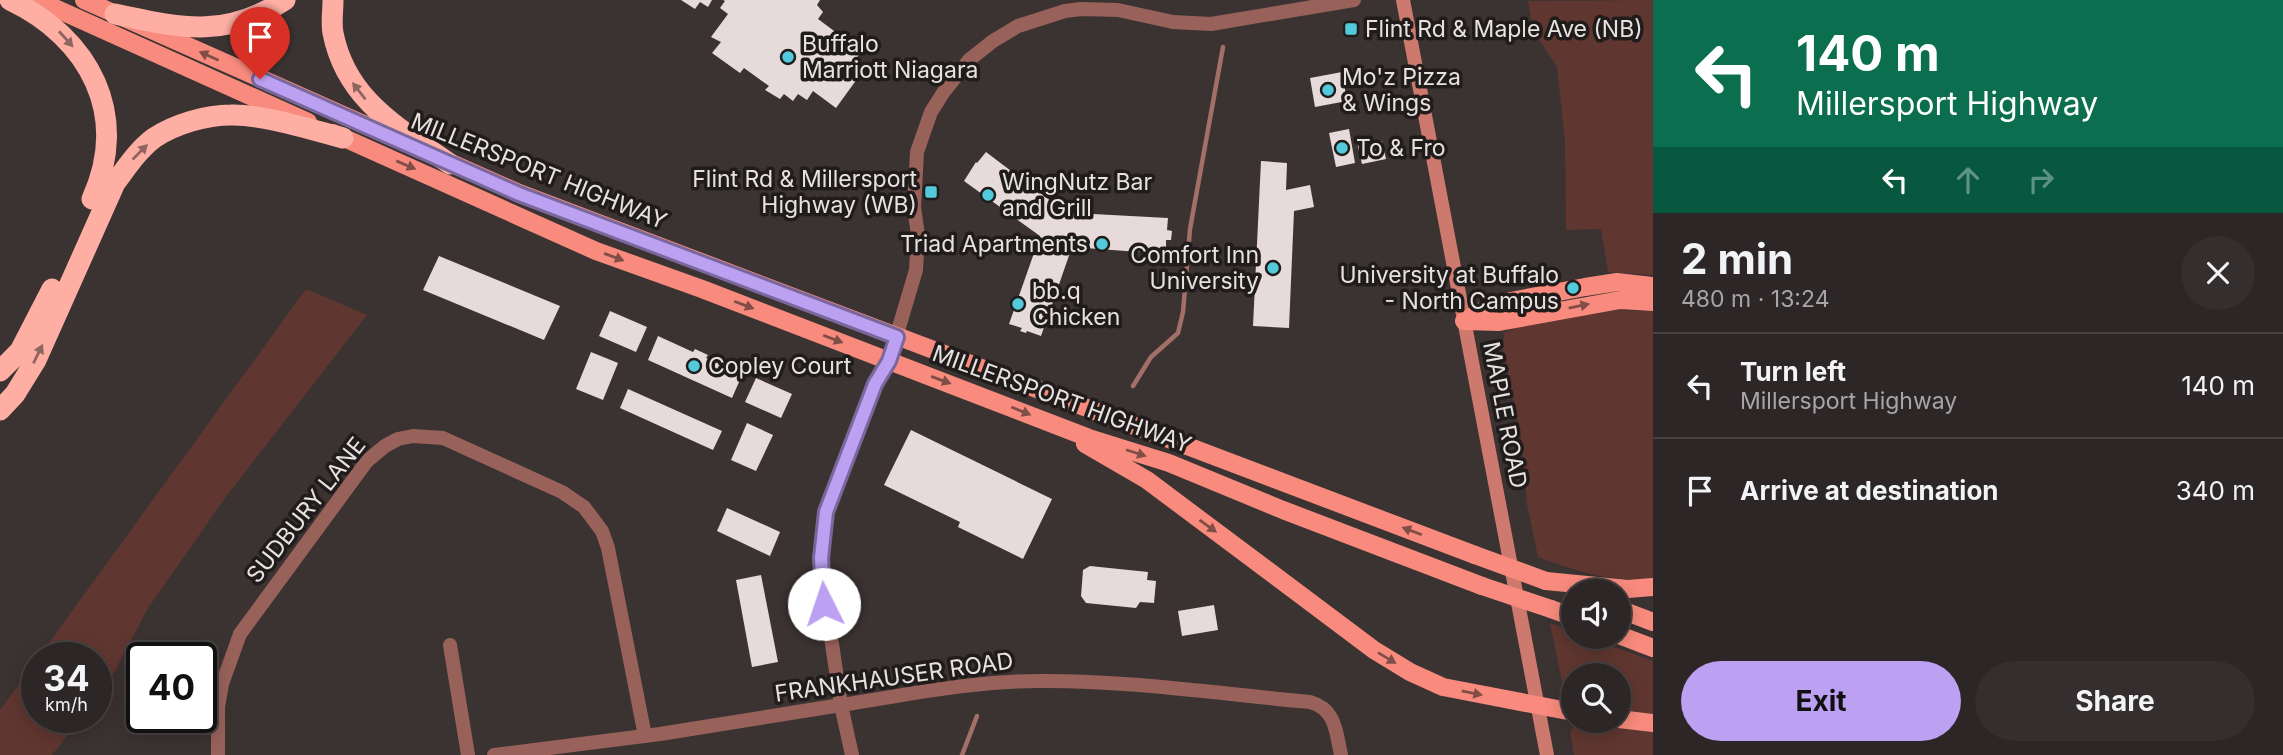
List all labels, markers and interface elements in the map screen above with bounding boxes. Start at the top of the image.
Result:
pin [230,7,290,79]
place label: Flint Rd & Maple Ave (NB) [1365,15,1643,43]
icon: arrive [241,18,279,56]
marker: Flint Rd & Maple Ave (NB) [1343,21,1359,37]
text: 140 m [1796,24,1940,83]
icon: left [1681,28,1772,119]
one-way arrow [57,30,73,47]
place label: Buffalo Marriott Niagara [802,30,978,84]
marker: Buffalo Marriott Niagara [780,49,796,65]
one-way arrow [199,50,219,62]
place label: Mo'z Pizza & Wings [1342,63,1461,117]
one-way arrow [353,82,367,100]
marker: Mo'z Pizza & Wings [1320,82,1336,98]
text: Millersport Highway [1796,84,2098,123]
street label: MILLERSPORT HIGHWAY [407,107,671,235]
place label: To & Fro [1356,134,1446,162]
marker: To & Fro [1334,140,1350,156]
one-way arrow [131,144,148,161]
one-way arrow [396,159,416,171]
icon: left [1876,161,1914,199]
icon: ahead [1949,161,1987,199]
icon: right [2022,161,2060,199]
place label: Flint Rd & Millersport Highway (WB) [692,165,917,219]
place label: WingNutz Bar and Grill [1002,168,1153,222]
marker: Flint Rd & Millersport Highway (WB) [923,184,939,200]
marker: WingNutz Bar and Grill [980,187,996,203]
place label: Triad Apartments [900,230,1088,258]
text: 2 min [1681,233,1793,284]
marker: Triad Apartments [1094,236,1110,252]
button: close [2181,236,2255,310]
place label: Comfort Inn University [1130,241,1259,295]
one-way arrow [603,252,624,263]
marker: Comfort Inn University [1265,260,1281,276]
place label: University at Buffalo - North Campus [1340,261,1559,315]
place label: bb.q Chicken [1032,277,1120,331]
marker: University at Buffalo - North Campus [1565,280,1581,296]
text: 480 m · 13:24 [1681,285,1830,313]
marker: bb.q Chicken [1010,296,1026,312]
one-way arrow [734,300,755,311]
one-way arrow [1568,300,1590,311]
one-way arrow [822,333,843,344]
street label: MILLERSPORT HIGHWAY [929,339,1196,459]
street label: MAPLE ROAD [1477,339,1533,491]
one-way arrow [32,344,44,364]
place label: Copley Court [708,352,852,380]
text: Turn left [1740,356,1846,387]
marker: Copley Court [686,358,702,374]
icon: left [1681,367,1719,405]
text: 140 m [2181,370,2255,401]
one-way arrow [931,375,952,386]
text: Millersport Highway [1740,387,1957,415]
one-way arrow [1011,405,1032,416]
street label: SUDBURY LANE [240,432,372,588]
one-way arrow [1126,448,1147,459]
icon: arrive [1681,472,1719,510]
text: Arrive at destination [1740,475,1999,506]
text: 340 m [2176,475,2255,506]
one-way arrow [1199,518,1217,533]
one-way arrow [1401,525,1422,536]
position arrow [787,567,861,641]
map controls [1561,579,1631,733]
button: sound [1561,579,1631,649]
speed limit sign: 40 [126,642,217,733]
street label: FRANKHAUSER ROAD [773,646,1015,708]
one-way arrow [1377,652,1396,664]
text: 34 [43,657,90,699]
button: Exit [1681,661,1961,741]
button: Share [1975,661,2255,741]
button: search [1561,663,1631,733]
one-way arrow [1461,688,1483,699]
text: km/h [45,694,88,715]

